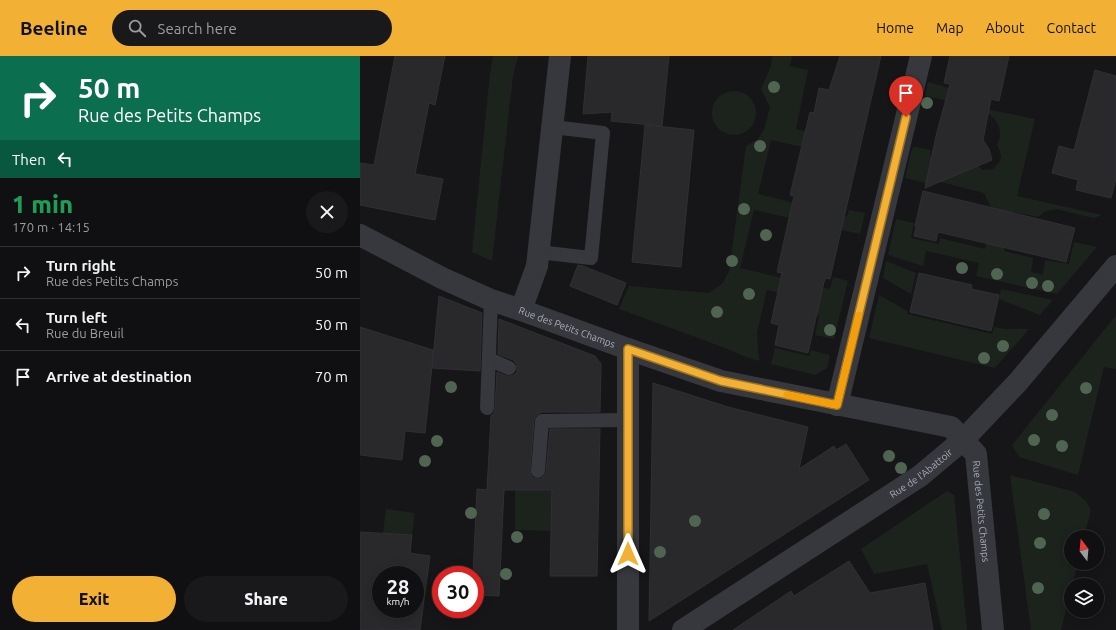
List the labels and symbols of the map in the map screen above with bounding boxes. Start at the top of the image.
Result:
pin [889,76,923,117]
street label: Rue des Petits Champs [517,305,617,350]
street label: Rue de l'Abattoir [888,446,955,500]
street label: Rue des Petits Champs [971,460,991,563]
north arrow [1064,530,1104,570]
position arrow [607,533,649,575]
speed limit sign: 30 [432,566,484,618]

